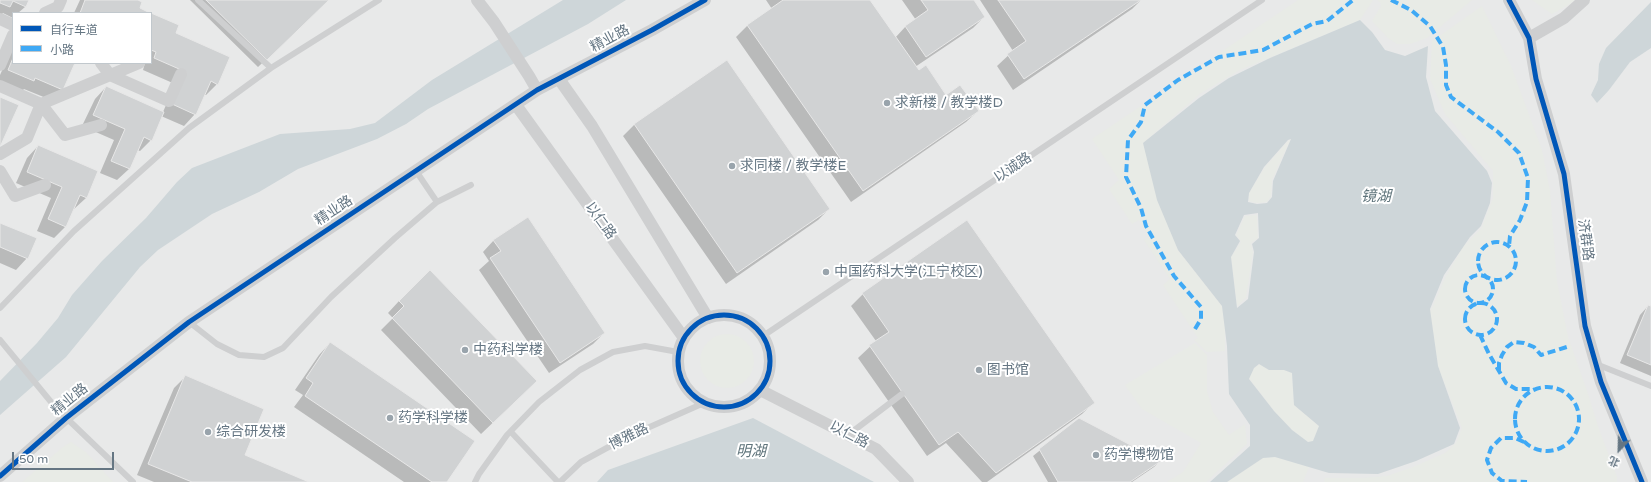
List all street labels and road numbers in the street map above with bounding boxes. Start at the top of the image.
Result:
street label: 精业路 [588,22,632,56]
street label: 以诚路 [991,149,1035,187]
street label: 精业路 [312,193,356,229]
street label: 以仁路 [581,199,619,243]
street label: 济群路 [1574,218,1596,262]
street label: 精业路 [48,380,92,420]
street label: 以仁路 [826,418,872,452]
street label: 博雅路 [606,420,652,454]

